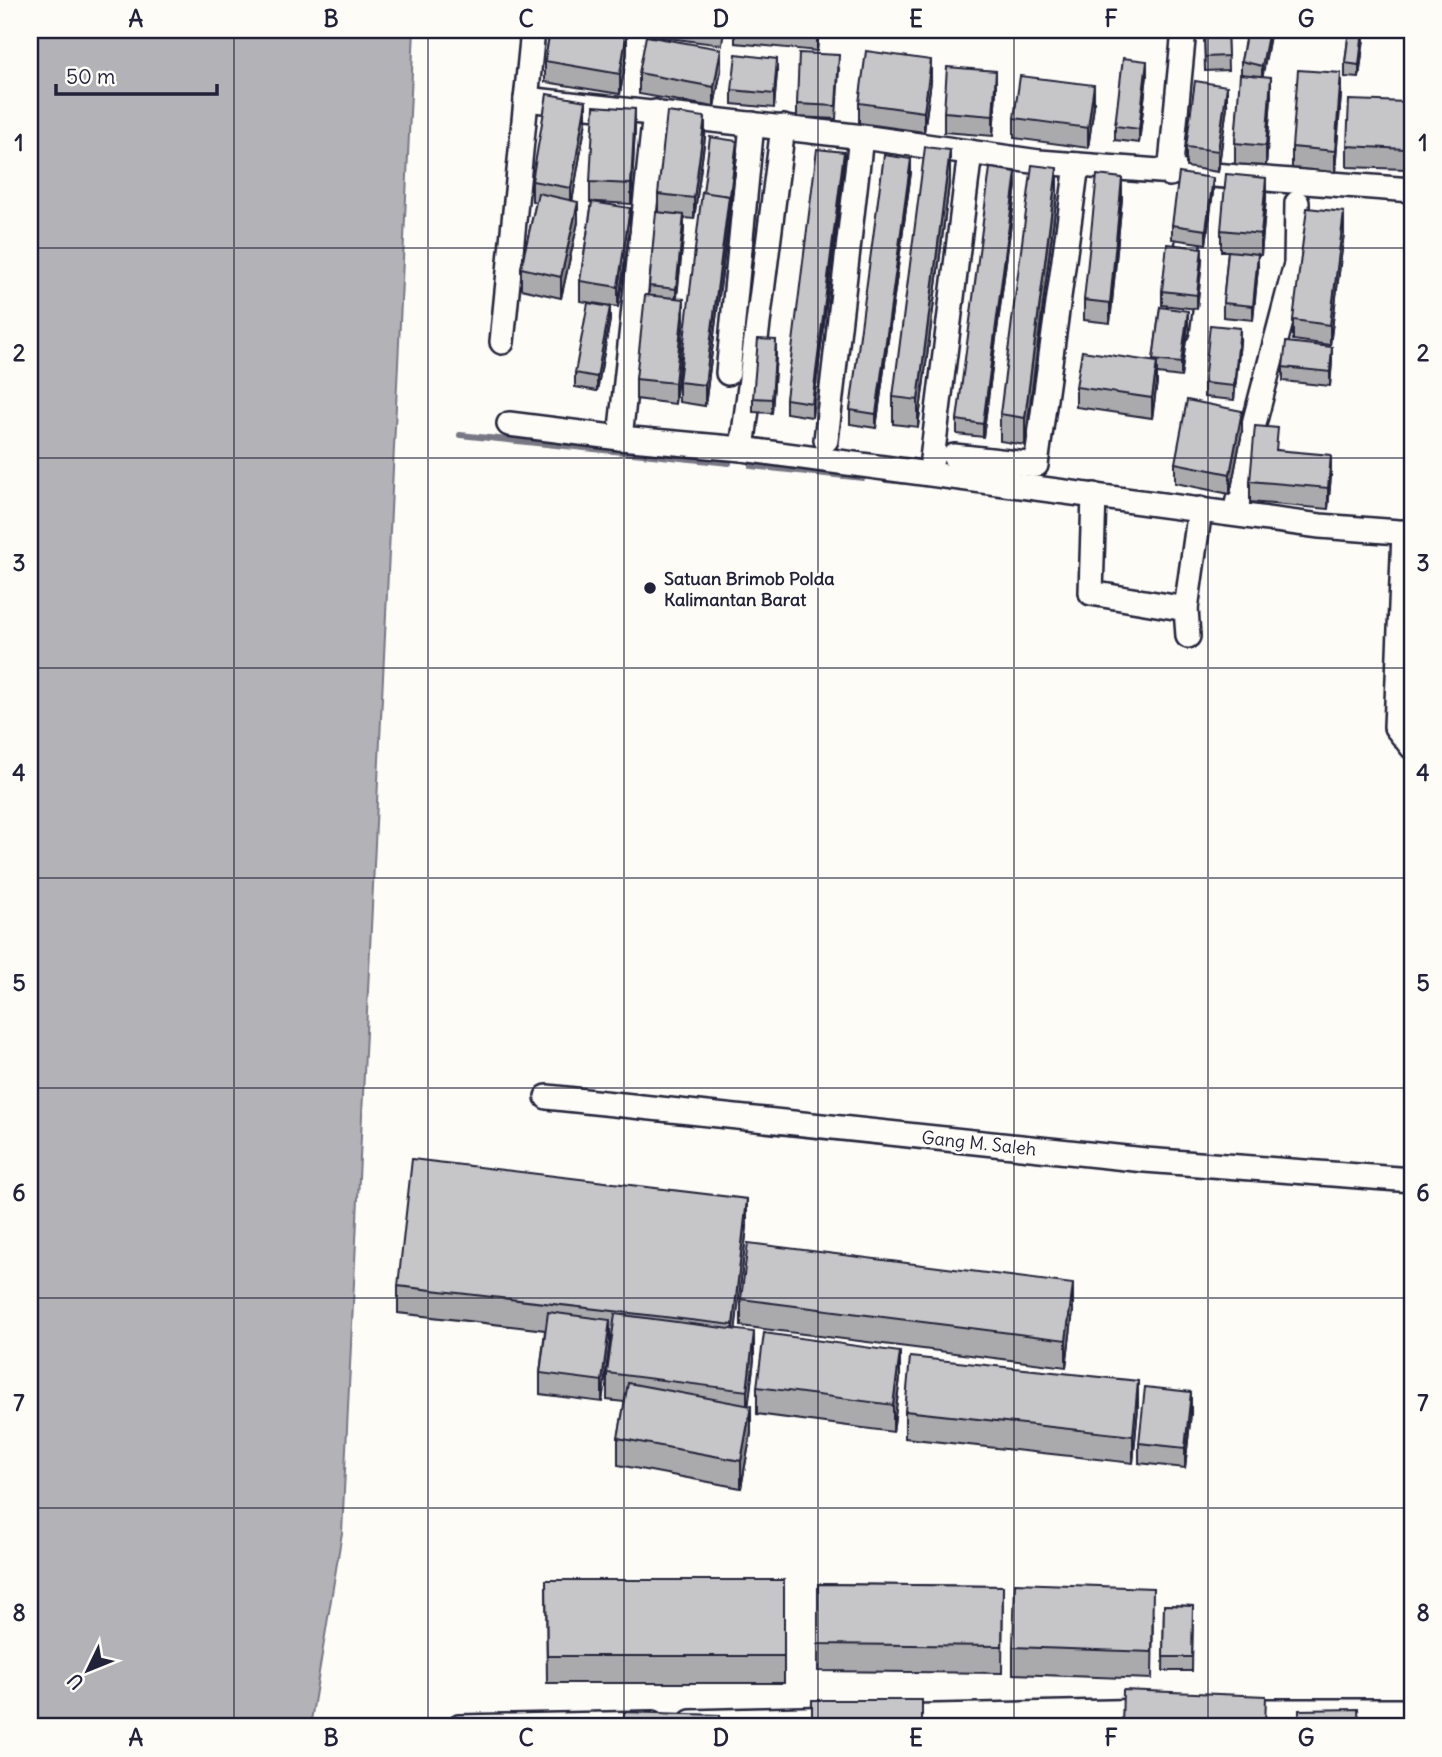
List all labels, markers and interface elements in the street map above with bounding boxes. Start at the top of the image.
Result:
text: A [129,4,144,33]
text: B [323,4,339,33]
text: C [518,4,534,33]
text: D [713,4,729,33]
text: E [909,4,923,33]
text: F [1104,4,1118,33]
text: G [1298,4,1314,33]
scale bar [56,52,217,96]
text: 50 m [66,63,115,90]
text: 1 [14,128,24,157]
text: 1 [1418,128,1428,157]
text: 2 [13,338,26,367]
text: 2 [1417,338,1430,367]
text: 3 [12,548,26,577]
text: 3 [1416,548,1430,577]
place label: Satuan Brimob Polda Kalimantan Barat [664,567,835,611]
marker: Satuan Brimob Polda Kalimantan Barat [642,580,658,596]
text: 4 [12,758,26,787]
text: 4 [1416,758,1430,787]
text: 5 [12,968,26,997]
text: 5 [1416,968,1430,997]
street label: Gang M. Saleh [921,1126,1037,1160]
text: 6 [12,1178,26,1207]
text: 6 [1416,1178,1430,1207]
text: 7 [13,1388,25,1417]
text: 7 [1417,1388,1429,1417]
text: 8 [12,1598,26,1627]
text: 8 [1416,1598,1430,1627]
north arrow [52,1634,122,1704]
text: U [62,1669,89,1695]
text: A [129,1723,144,1752]
text: B [323,1723,339,1752]
text: C [518,1723,534,1752]
text: D [713,1723,729,1752]
text: E [909,1723,923,1752]
text: F [1104,1723,1118,1752]
text: G [1298,1723,1314,1752]

